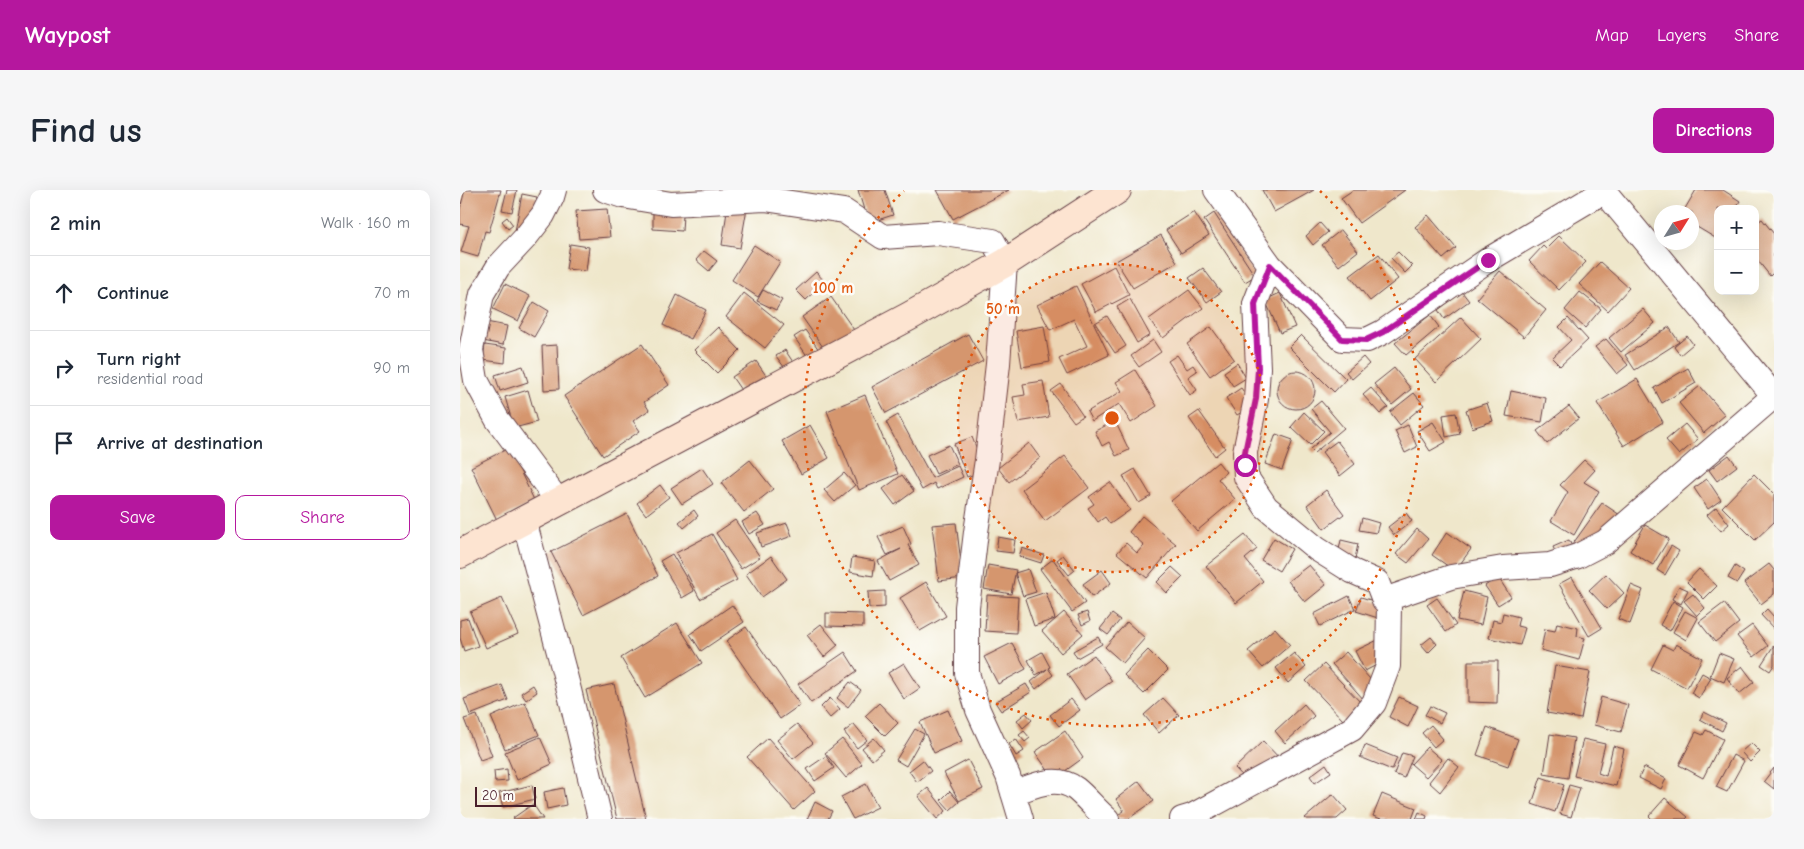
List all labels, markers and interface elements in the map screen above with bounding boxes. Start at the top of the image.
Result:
text: Waypost [25,21,110,49]
text: Map [1595,25,1629,46]
text: Layers [1657,25,1706,46]
text: Share [1734,25,1779,46]
button: Directions [1653,108,1774,153]
text: Find us [30,110,142,151]
north arrow [1654,205,1699,250]
map controls [1714,205,1759,295]
button: + [1714,205,1759,250]
text: 2 min [50,211,101,235]
text: Walk · 160 m [321,214,410,232]
route end [1477,249,1500,272]
button: − [1714,250,1759,295]
icon: ahead [50,279,78,307]
text: 100 m [813,279,853,297]
text: Continue [97,282,169,304]
text: 70 m [374,284,410,302]
text: 50 m [986,300,1020,318]
text: Turn right [97,348,181,370]
icon: right [50,354,78,382]
text: 90 m [373,359,410,377]
text: residential road [97,370,203,388]
centre of rings [1103,409,1121,427]
icon: arrive [50,429,78,457]
text: Arrive at destination [97,432,263,454]
route start [1234,454,1257,477]
button: Save [50,495,225,540]
button: Share [235,495,410,540]
scale bar [475,784,536,807]
text: 20 m [482,787,514,804]

